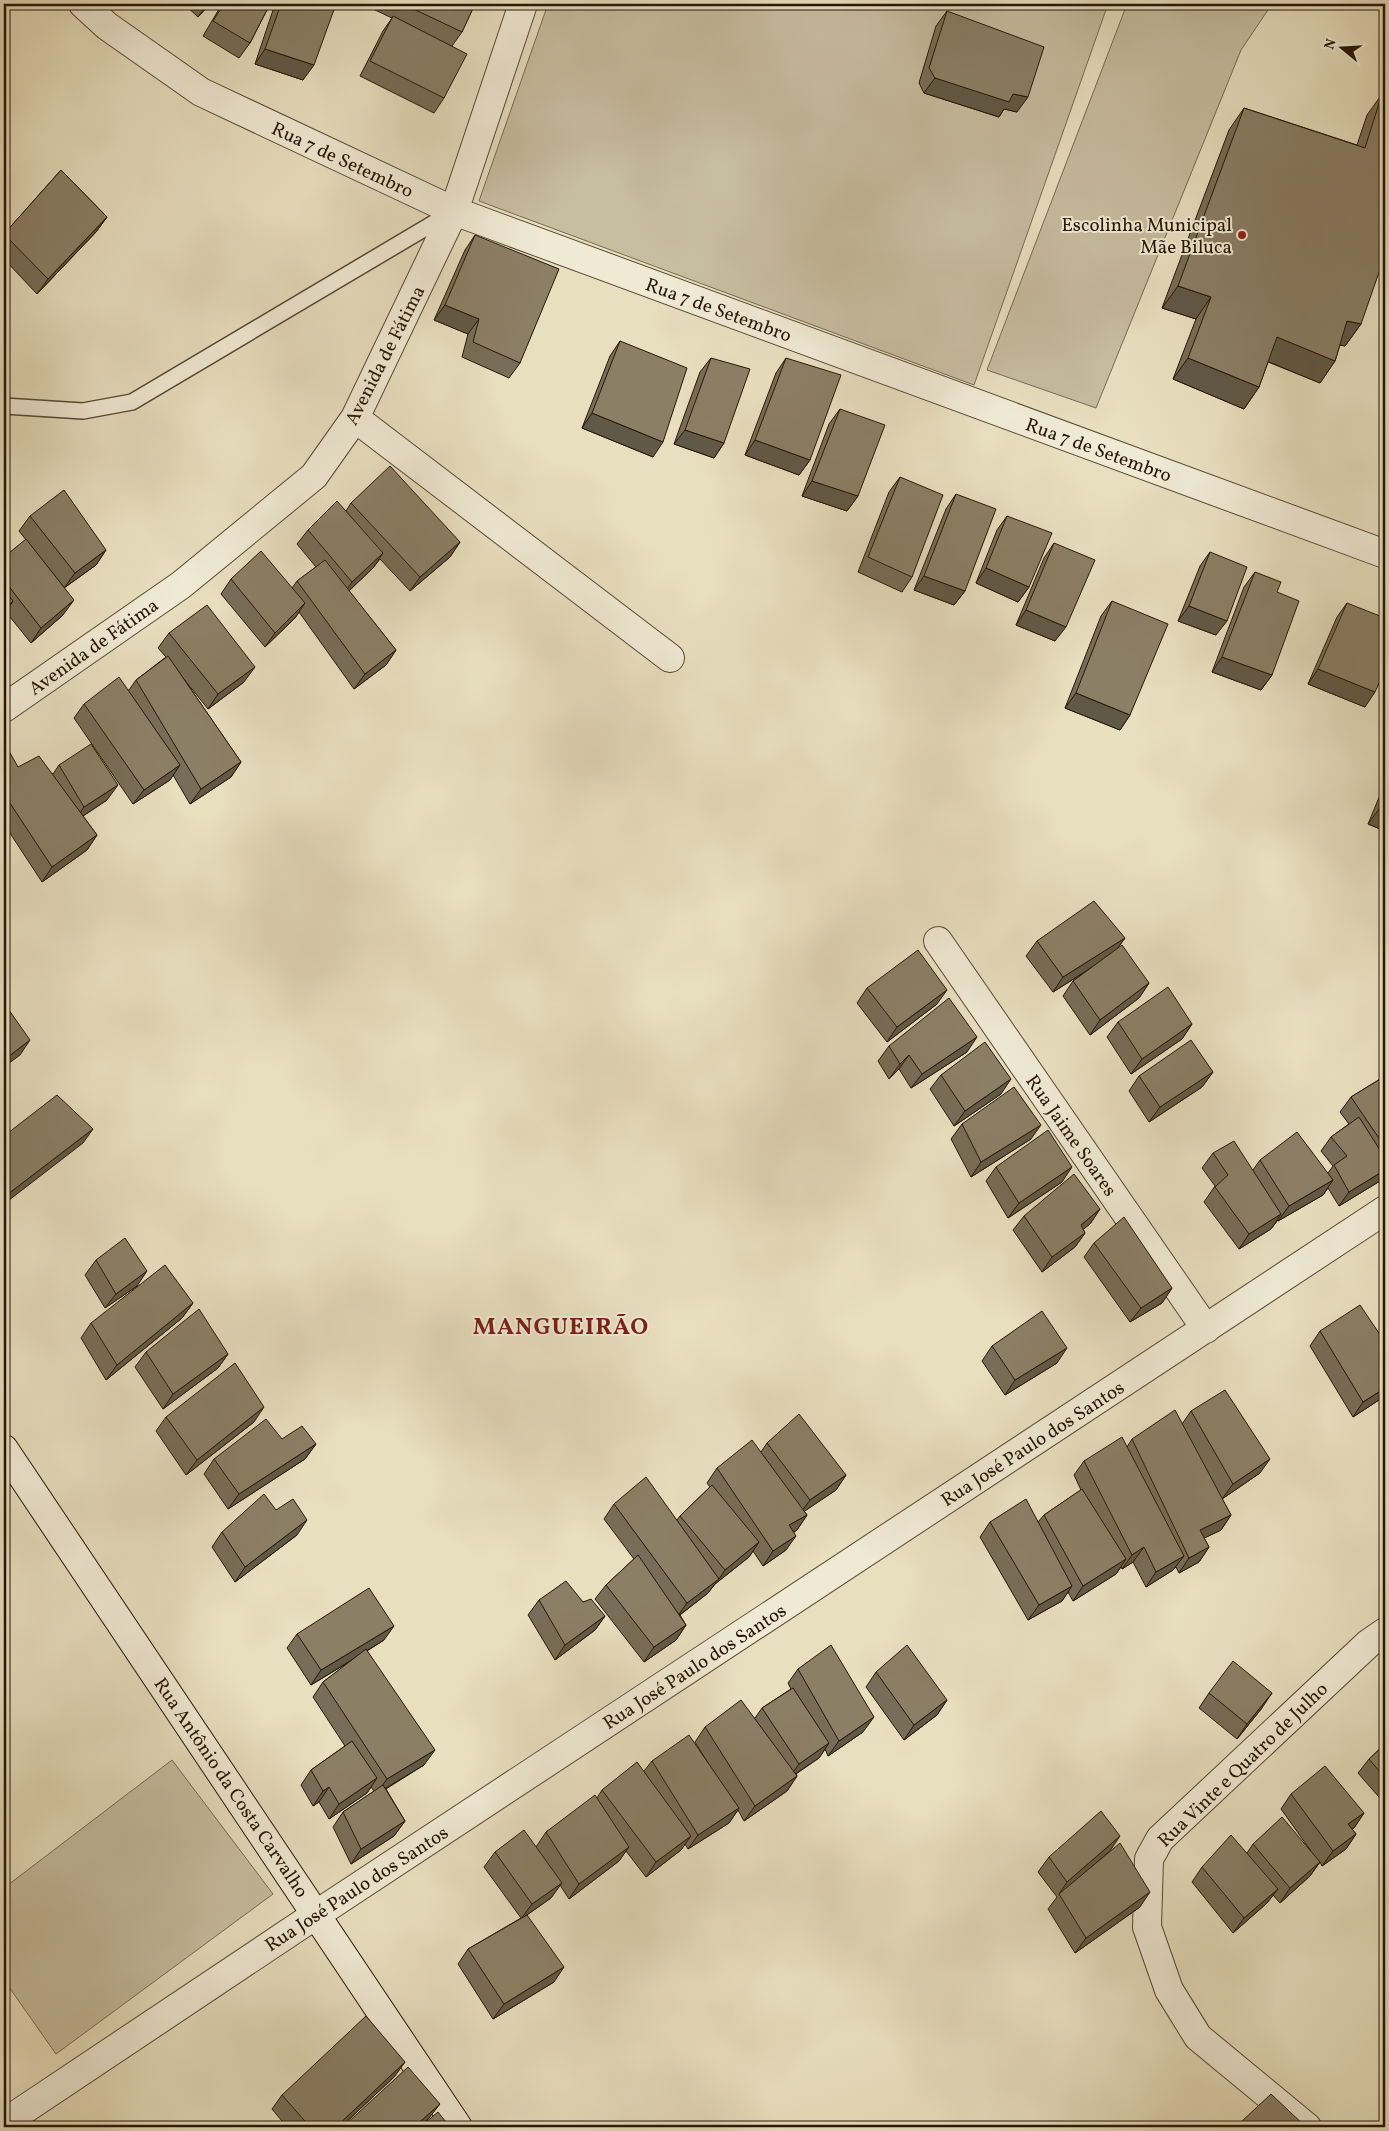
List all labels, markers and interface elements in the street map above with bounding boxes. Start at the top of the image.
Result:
north arrow [1316,22,1366,72]
text: N [1320,37,1342,52]
street label: Rua 7 de Setembro [267,117,417,205]
place label: Escolinha Municipal Mãe Biluca [1061,213,1232,261]
marker: Escolinha Municipal Mãe Biluca [1236,229,1248,241]
street label: Rua 7 de Setembro [642,272,795,349]
street label: Avenida de Fátima [339,282,432,430]
street label: Rua 7 de Setembro [1022,412,1175,489]
street label: Avenida de Fátima [24,593,164,702]
street label: Rua Jaime Soares [1019,1070,1122,1202]
district label: MANGUEIRÃO [473,1311,649,1345]
street label: Rua José Paulo dos Santos [936,1376,1130,1514]
street label: Rua José Paulo dos Santos [598,1599,792,1737]
street label: Rua Antônio da Costa Carvalho [147,1673,314,1903]
street label: Rua Vinte e Quatro de Julho [1153,1677,1334,1854]
street label: Rua José Paulo dos Santos [260,1821,454,1959]

